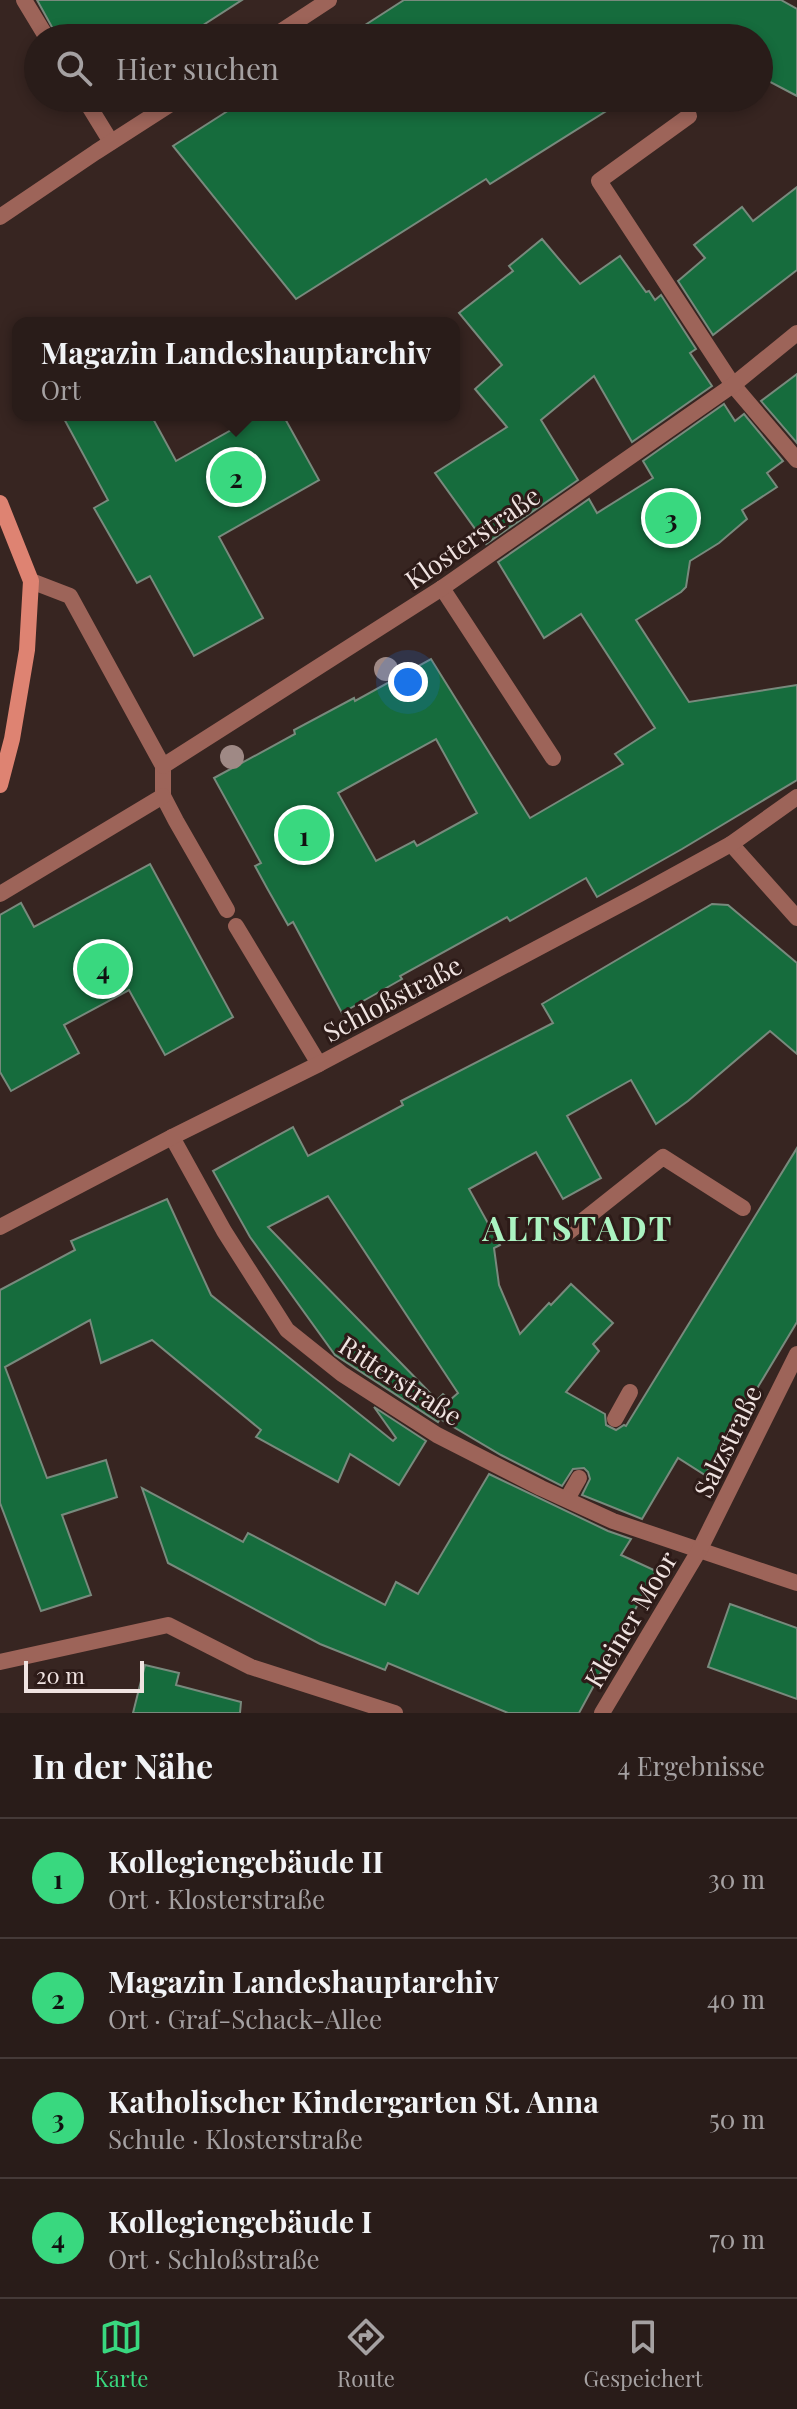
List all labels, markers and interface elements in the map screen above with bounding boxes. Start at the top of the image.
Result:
search box [24,24,773,112]
icon: search [52,46,96,90]
text: Hier suchen [116,48,279,88]
popup [12,317,460,421]
text: Magazin Landeshauptarchiv [41,332,431,372]
text: Ort [41,372,81,407]
pin: 2 [210,447,262,507]
street label: Klosterstraße [397,477,547,597]
pin: 3 [645,488,697,548]
your location [388,662,428,702]
pin: 1 [278,805,330,865]
pin: 4 [77,939,129,999]
street label: Schloßstraße [317,947,467,1049]
district label: ALTSTADT [482,1204,673,1250]
street label: Ritterstraße [333,1327,469,1433]
street label: Salzstraße [685,1379,769,1503]
street label: Kleiner Moor [575,1544,685,1694]
scale bar [24,1657,144,1693]
text: 20 m [36,1660,85,1690]
text: In der Nähe [32,1742,213,1788]
text: 4 Ergebnisse [617,1748,765,1783]
text: Kollegiengebäude II [108,1841,384,1881]
text: 1 [53,1861,63,1896]
text: 30 m [708,1861,765,1896]
text: Ort · Klosterstraße [108,1881,325,1916]
text: Magazin Landeshauptarchiv [108,1961,499,2001]
text: 2 [51,1981,65,2016]
text: 40 m [707,1981,765,2016]
text: Ort · Graf-Schack-Allee [108,2001,382,2036]
text: Katholischer Kindergarten St. Anna [108,2081,599,2121]
text: 3 [52,2101,64,2136]
text: 50 m [709,2101,765,2136]
text: Schule · Klosterstraße [108,2121,363,2156]
text: Kollegiengebäude I [108,2201,372,2241]
text: 4 [51,2221,65,2256]
text: 70 m [709,2221,765,2256]
text: Ort · Schloßstraße [108,2241,320,2276]
tab: Karte [94,2315,148,2393]
tab: Route [337,2315,395,2393]
tab: Gespeichert [584,2315,703,2393]

